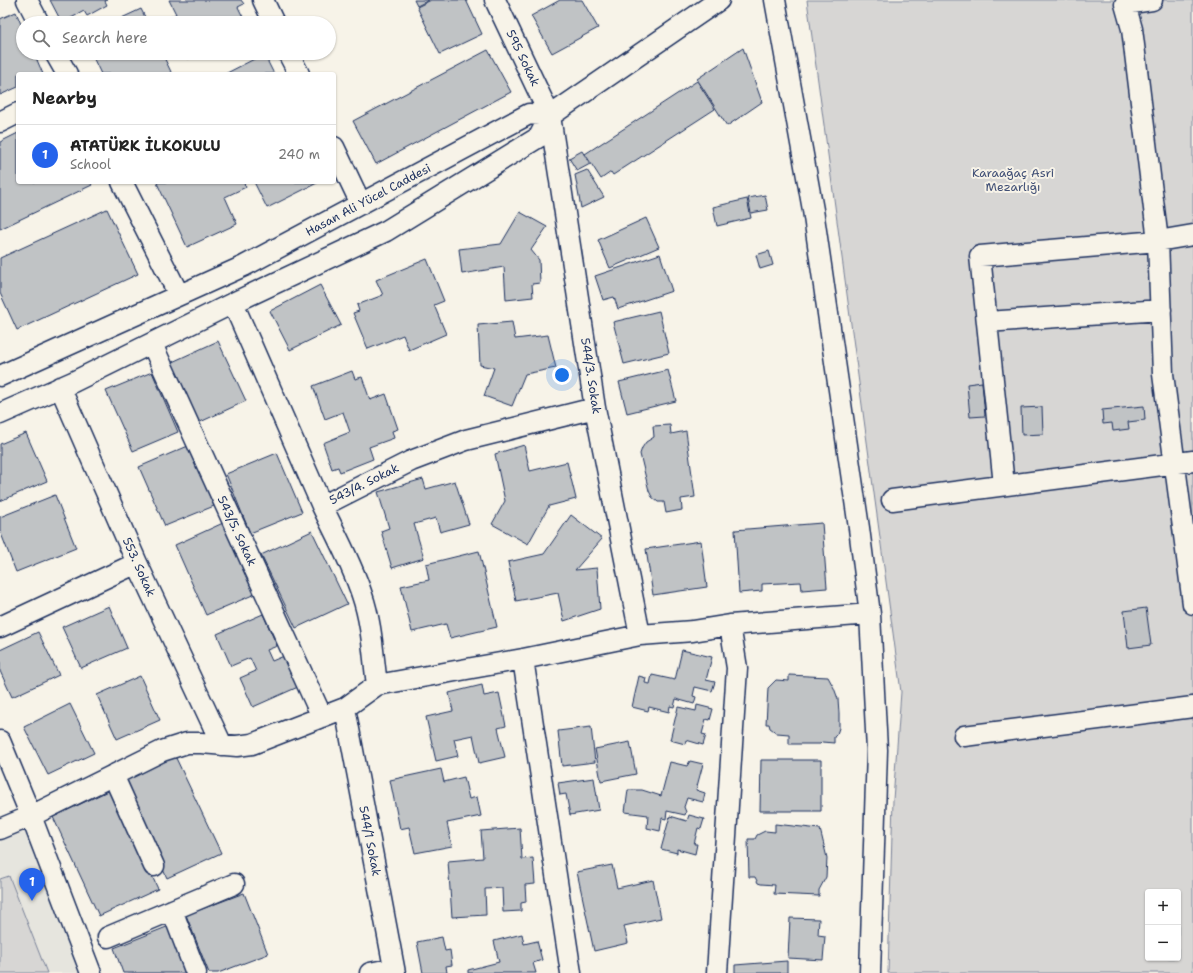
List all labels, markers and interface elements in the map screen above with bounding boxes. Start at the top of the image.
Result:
search box [16,16,336,60]
icon: search [30,27,52,49]
street label: 595 Sokak [502,27,544,89]
text: Search here [62,28,148,48]
text: Nearby [32,87,97,109]
text: ATATÜRK İLKOKULU [70,136,220,156]
text: 1 [42,146,48,163]
text: 240 m [278,146,320,163]
text: School [70,156,111,173]
street label: Hasan Ali Yücel Caddesi [302,160,434,240]
park label: Karaağaç Asri Mezarlığı [972,165,1054,195]
street label: 544/3. Sokak [577,337,605,415]
your location [552,365,572,385]
street label: 543/4. Sokak [327,460,401,508]
street label: 543/5. Sokak [214,493,260,569]
street label: 553. Sokak [119,535,159,599]
street label: 544/1 Sokak [355,805,385,878]
pin: 1 [19,868,45,901]
map controls [1145,889,1181,961]
button: + [1145,889,1181,925]
button: − [1145,925,1181,961]

